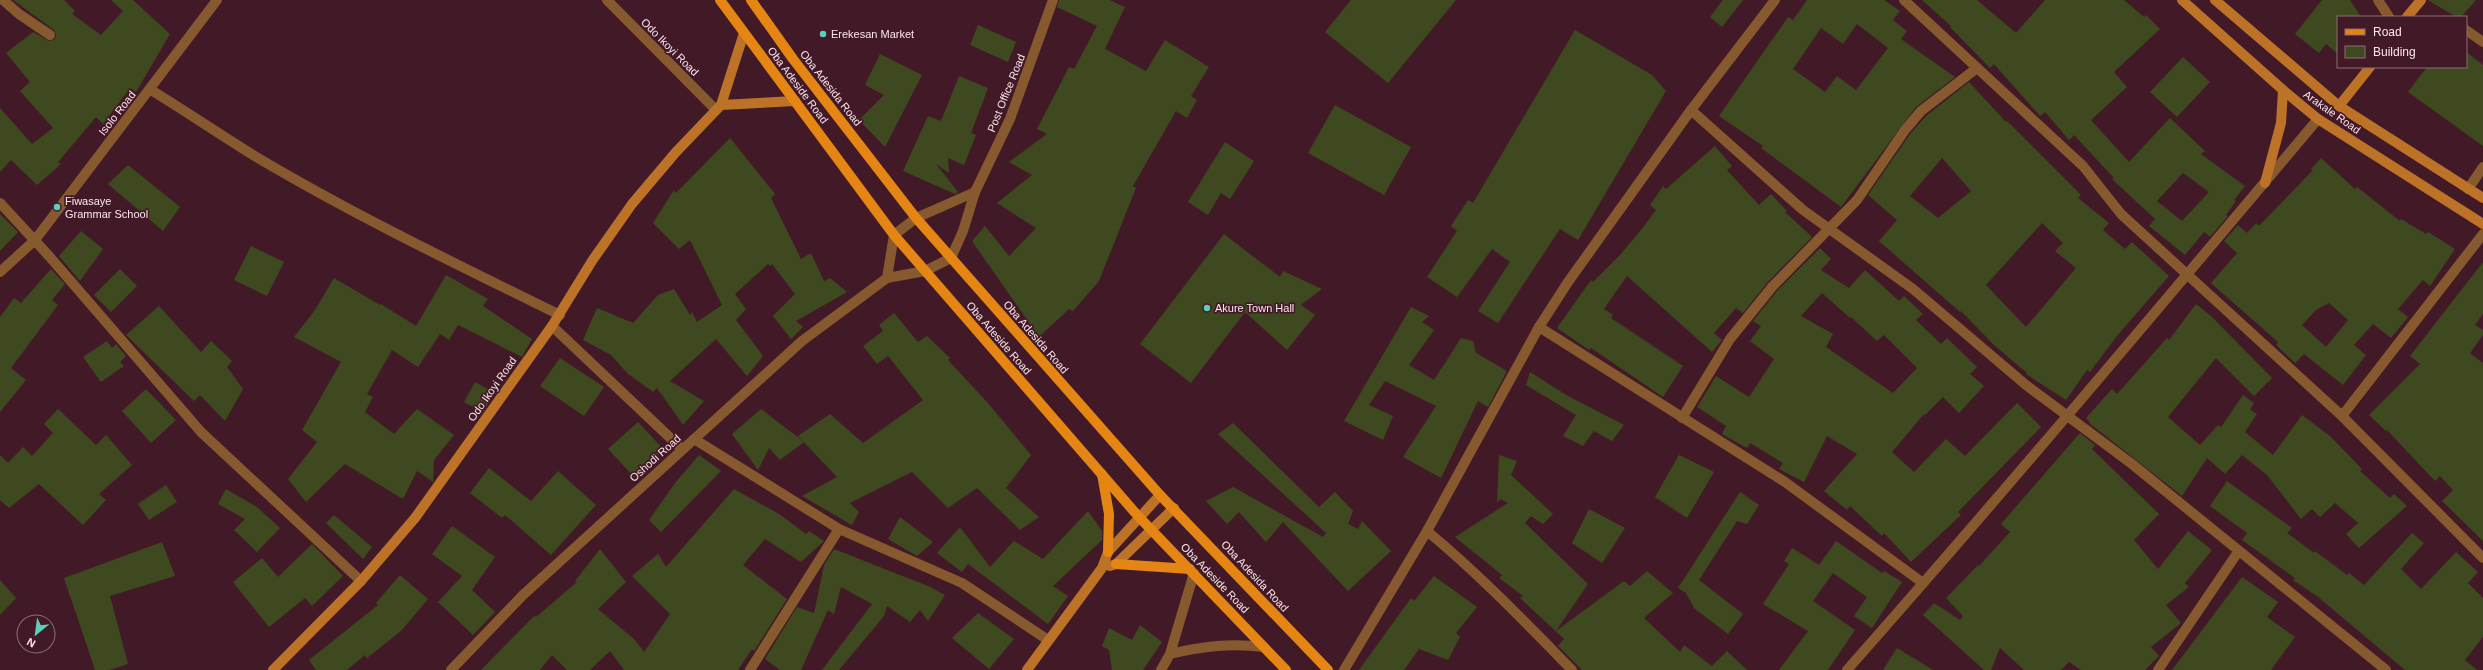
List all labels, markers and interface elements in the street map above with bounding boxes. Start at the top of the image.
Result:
street label: Odo Ikoyi Road [639,16,701,78]
legend [2337,16,2467,68]
text: Road [2373,25,2402,39]
place label: Erekesan Market [831,28,914,40]
marker: Erekesan Market [818,29,828,39]
street label: Oba Adeside Road [765,45,831,125]
text: Building [2373,45,2416,59]
street label: Oba Adesida Road [798,48,864,128]
street label: Post Office Road [985,52,1027,134]
street label: Arakale Road [2301,88,2363,136]
street label: Isolo Road [96,89,138,137]
place label: Fiwasaye Grammar School [65,195,148,220]
marker: Fiwasaye Grammar School [52,202,62,212]
street label: Oba Adesida Road [1001,298,1071,376]
street label: Oba Adeside Road [964,299,1034,377]
place label: Akure Town Hall [1215,302,1294,314]
marker: Akure Town Hall [1202,303,1212,313]
street label: Odo Ikoyi Road [465,355,519,423]
street label: Oshodi Road [627,432,683,484]
street label: Oba Adesida Road [1219,538,1291,614]
street label: Oba Adeside Road [1179,541,1251,615]
north arrow [16,614,56,654]
text: N [25,636,38,650]

